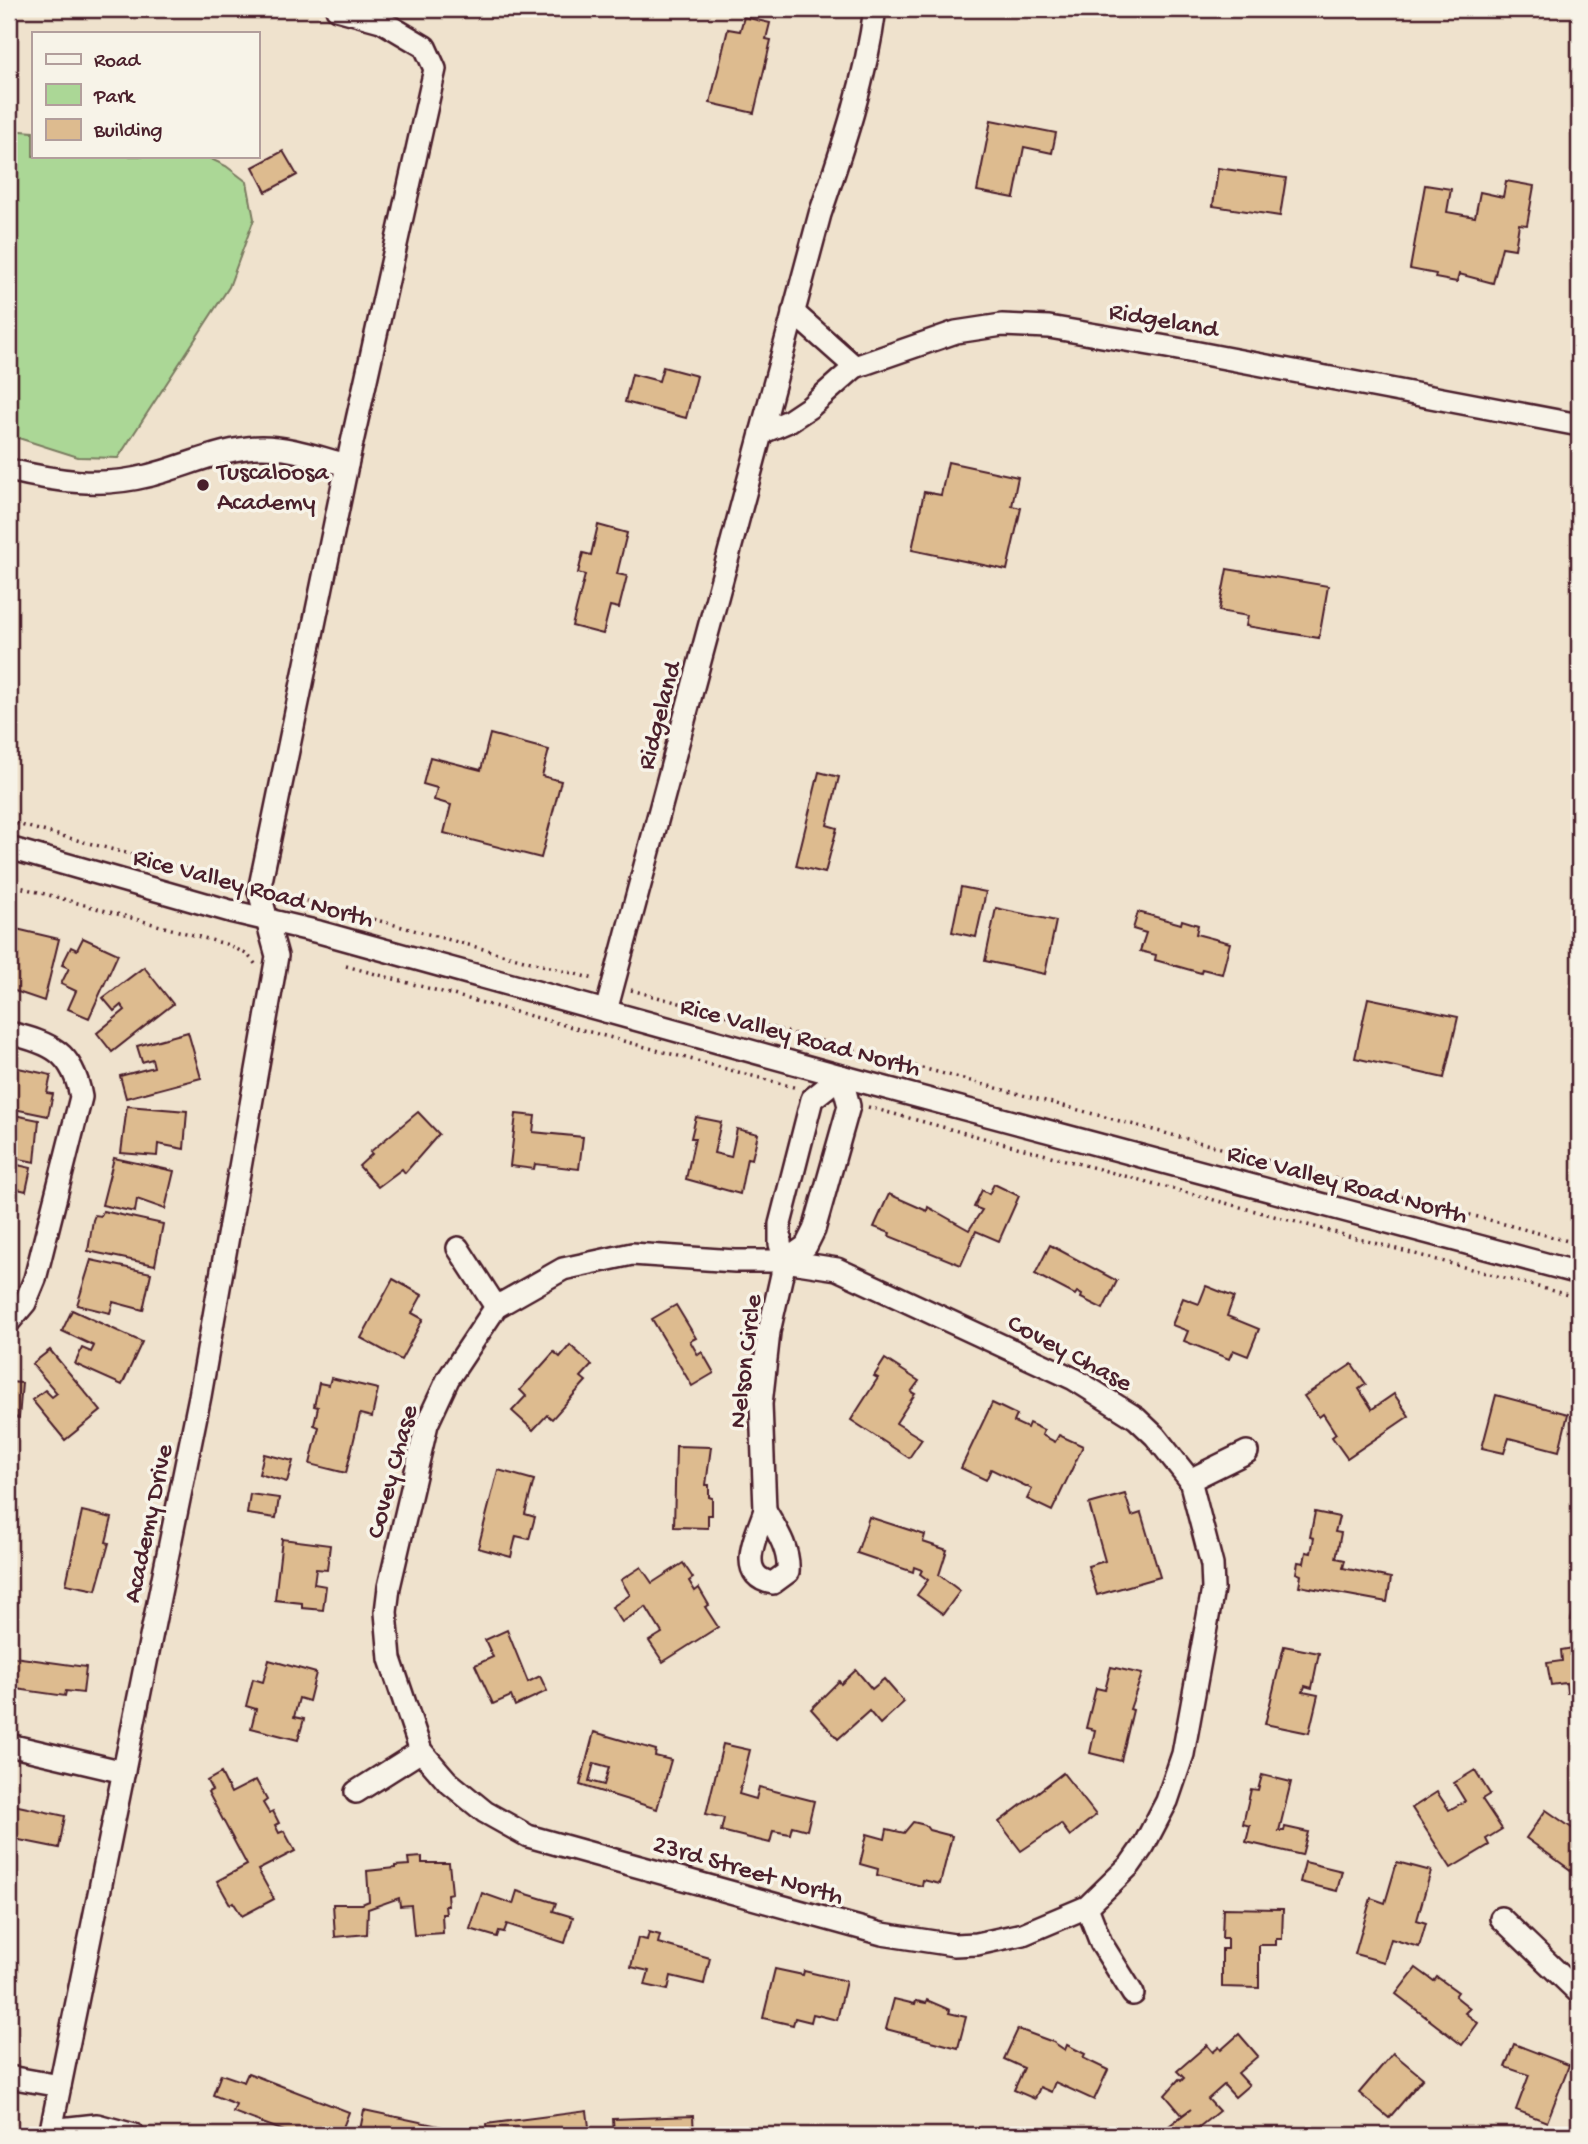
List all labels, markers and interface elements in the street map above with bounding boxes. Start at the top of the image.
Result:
legend [32,32,259,158]
text: Road [94,50,142,75]
text: Park [93,86,137,111]
text: Building [93,120,163,145]
street label: Ridgeland [1106,298,1222,348]
place label: Tuscaloosa Academy [215,459,330,520]
marker: Tuscaloosa Academy [195,477,211,493]
street label: Ridgeland [632,657,691,774]
street label: Rice Valley Road North [129,843,376,937]
street label: Rice Valley Road North [676,992,923,1086]
street label: Rice Valley Road North [1223,1139,1470,1233]
street label: Nelson Circle [724,1292,771,1430]
street label: Covey Chase [1001,1309,1137,1401]
street label: Covey Chase [362,1401,427,1542]
street label: Academy Drive [118,1441,182,1606]
street label: 23rd Street North [649,1830,847,1914]

